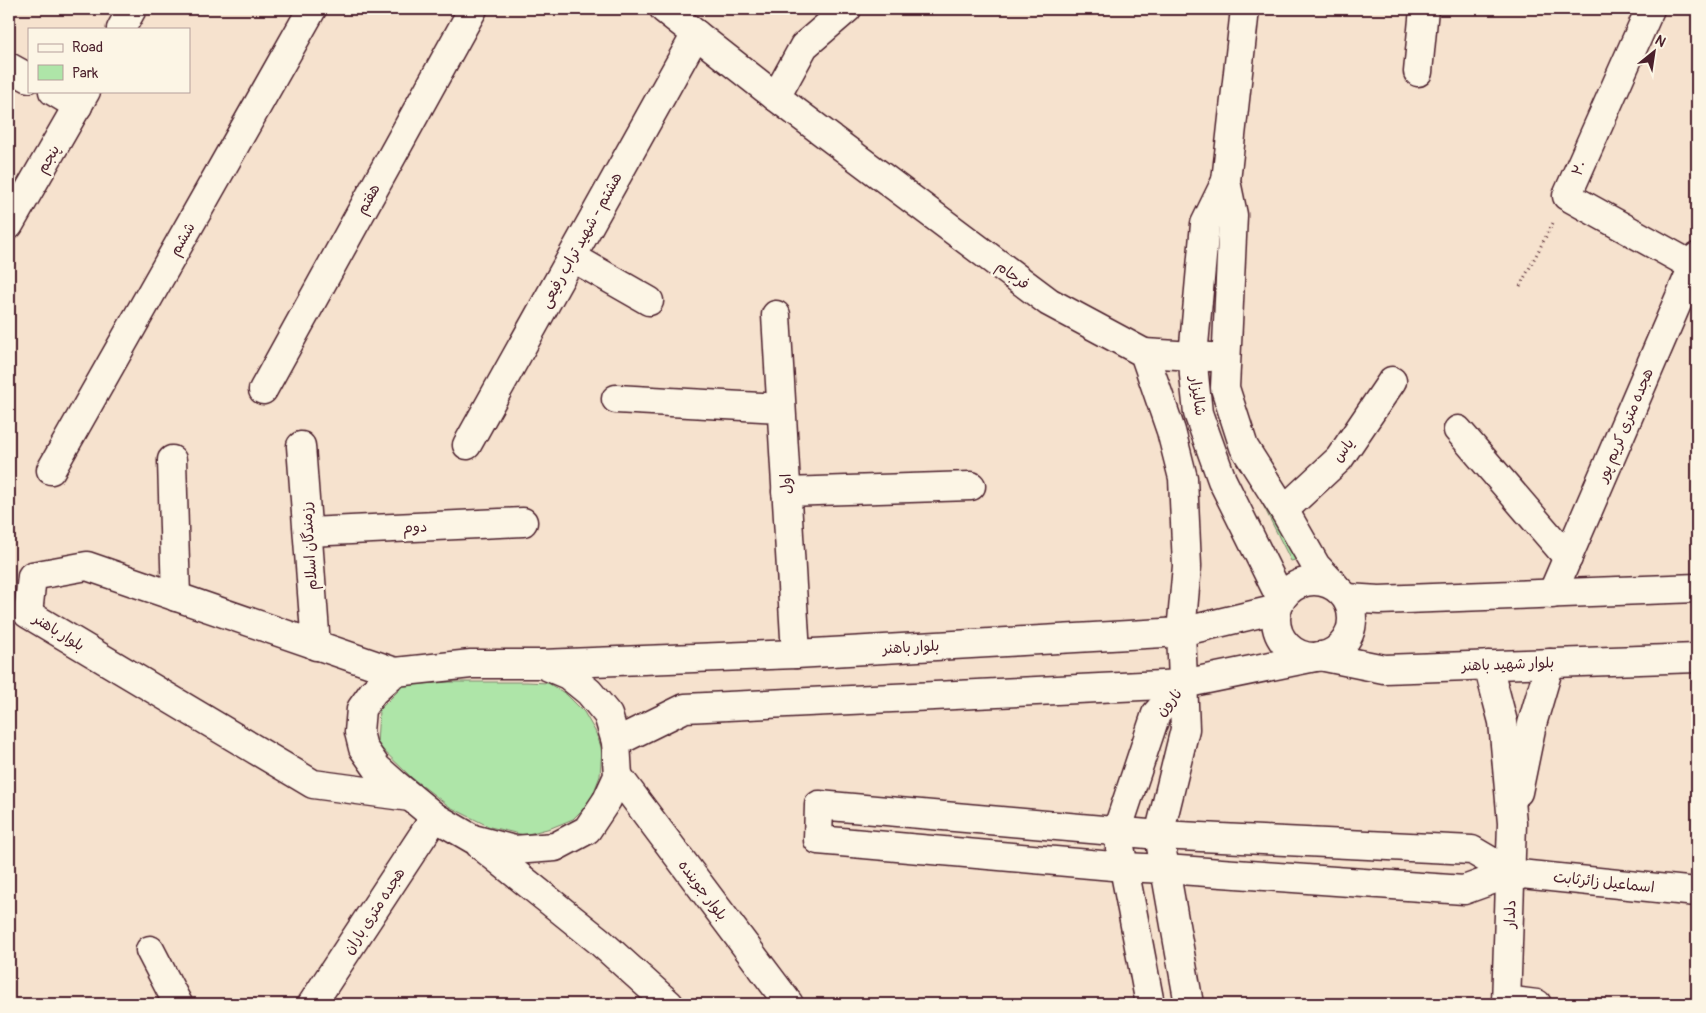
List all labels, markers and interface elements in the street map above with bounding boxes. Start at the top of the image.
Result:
legend [28,28,190,92]
north arrow [1628,28,1678,78]
text: N [1652,31,1669,51]
text: Road [72,38,103,57]
text: Park [72,64,99,83]
street label: پنجم [33,141,66,178]
street label: ۲۰ [1568,157,1591,179]
street label: هشتم - شهید تراب رفیعی [536,169,628,312]
street label: هفتم [352,181,386,219]
street label: ششم [165,219,201,260]
street label: فرجام [992,257,1033,295]
street label: هجده متری کریم پور [1593,366,1660,487]
street label: شالیزار [1185,374,1210,417]
street label: یاس [1328,434,1359,466]
street label: اول [776,473,797,495]
street label: رزمندگان اسلام [297,501,323,591]
street label: دوم [402,517,428,540]
street label: بلوار باهنر [28,608,88,656]
street label: بلوار باهنر [880,637,940,659]
street label: بلوار شهید باهنر [1460,653,1555,676]
street label: نارون [1152,684,1187,720]
street label: بلوار جوینده [674,856,731,924]
street label: هجده متری باران [339,864,410,958]
street label: اسماعیل زائرثابت [1552,868,1656,897]
street label: دلدار [1500,900,1520,930]

